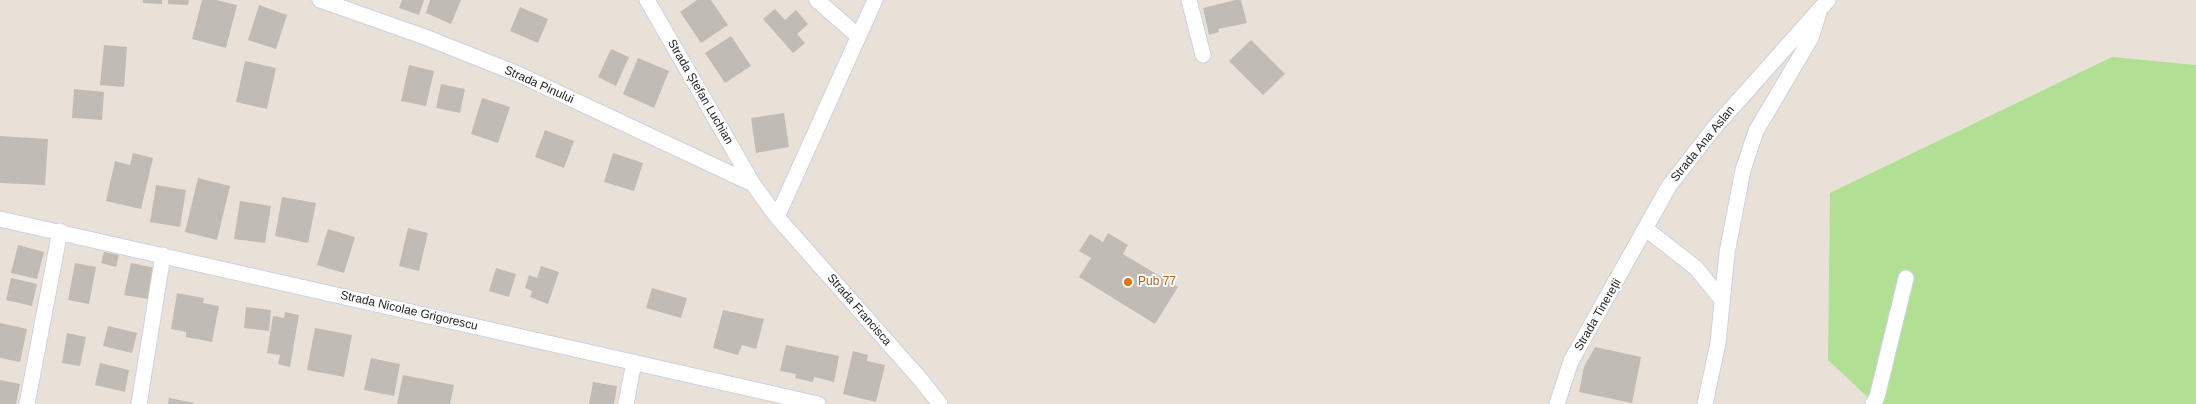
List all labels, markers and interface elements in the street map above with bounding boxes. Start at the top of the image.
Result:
street label: Strada Ștefan Luchian [664,37,736,147]
street label: Strada Pinului [502,63,576,107]
street label: Strada Ana Aslan [1668,103,1738,185]
street label: Strada Francisca [824,271,894,349]
place label: Pub 77 [1138,275,1176,289]
marker: Pub 77 [1122,276,1134,288]
street label: Strada Tinereții [1572,276,1624,354]
street label: Strada Nicolae Grigorescu [339,288,479,334]

